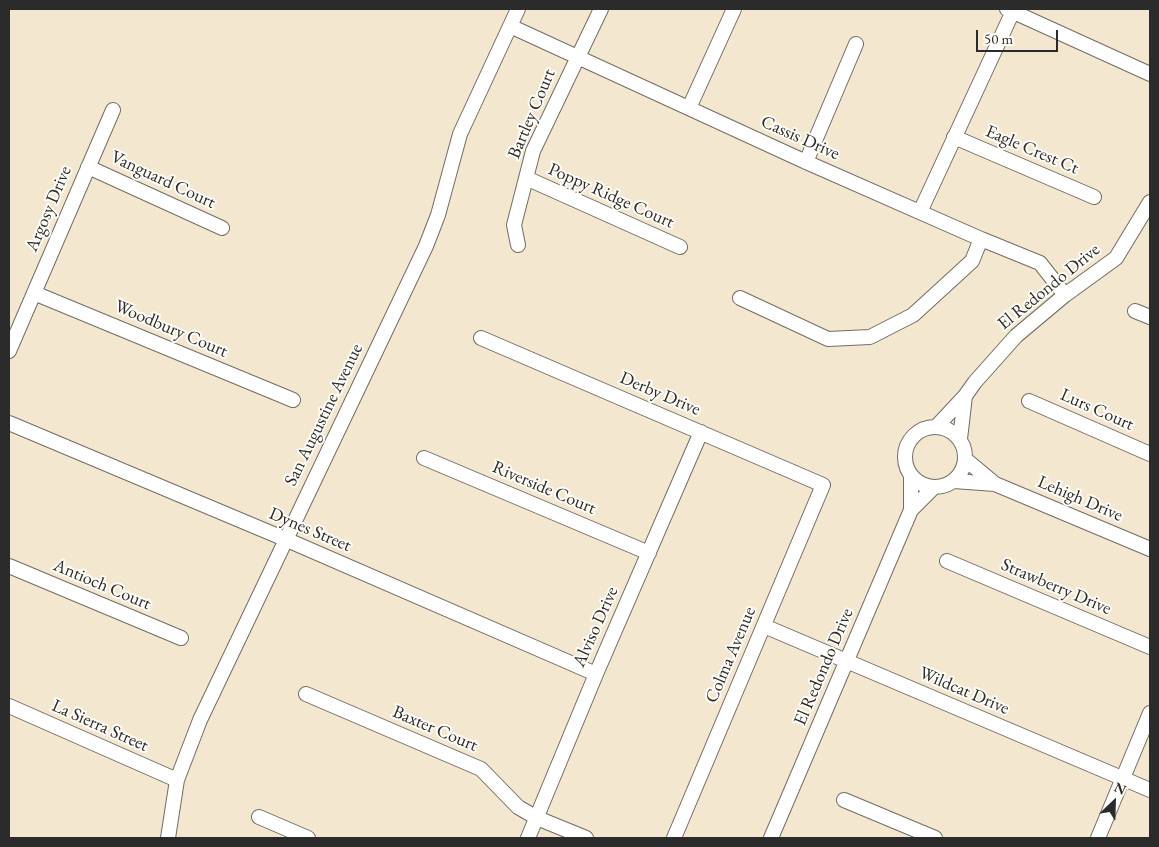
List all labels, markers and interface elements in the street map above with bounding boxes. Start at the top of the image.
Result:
scale bar [979,20,1062,52]
text: 50 m [984,29,1013,48]
street label: Bartley Court [503,66,561,162]
street label: Cassis Drive [757,111,843,165]
street label: Eagle Crest Ct [982,121,1082,179]
street label: Vanguard Court [107,146,219,214]
street label: Poppy Ridge Court [545,159,677,233]
street label: Argosy Drive [21,163,77,255]
street label: El Redondo Drive [994,239,1104,335]
street label: Woodbury Court [111,295,231,363]
street label: San Augustine Avenue [280,340,368,490]
street label: Derby Drive [616,367,704,421]
street label: Lurs Court [1057,384,1137,436]
street label: Riverside Court [489,456,599,520]
street label: Lehigh Drive [1034,471,1126,527]
street label: Dynes Street [266,503,354,557]
street label: Strawberry Drive [998,554,1114,620]
street label: Antioch Court [50,555,154,615]
street label: Alviso Drive [569,583,623,671]
street label: Colma Avenue [701,604,761,706]
street label: El Redondo Drive [790,605,858,729]
street label: Wildcat Drive [916,662,1012,720]
street label: La Sierra Street [48,695,152,757]
street label: Baxter Court [389,701,481,757]
north arrow [1089,777,1139,827]
text: N [1111,778,1129,799]

